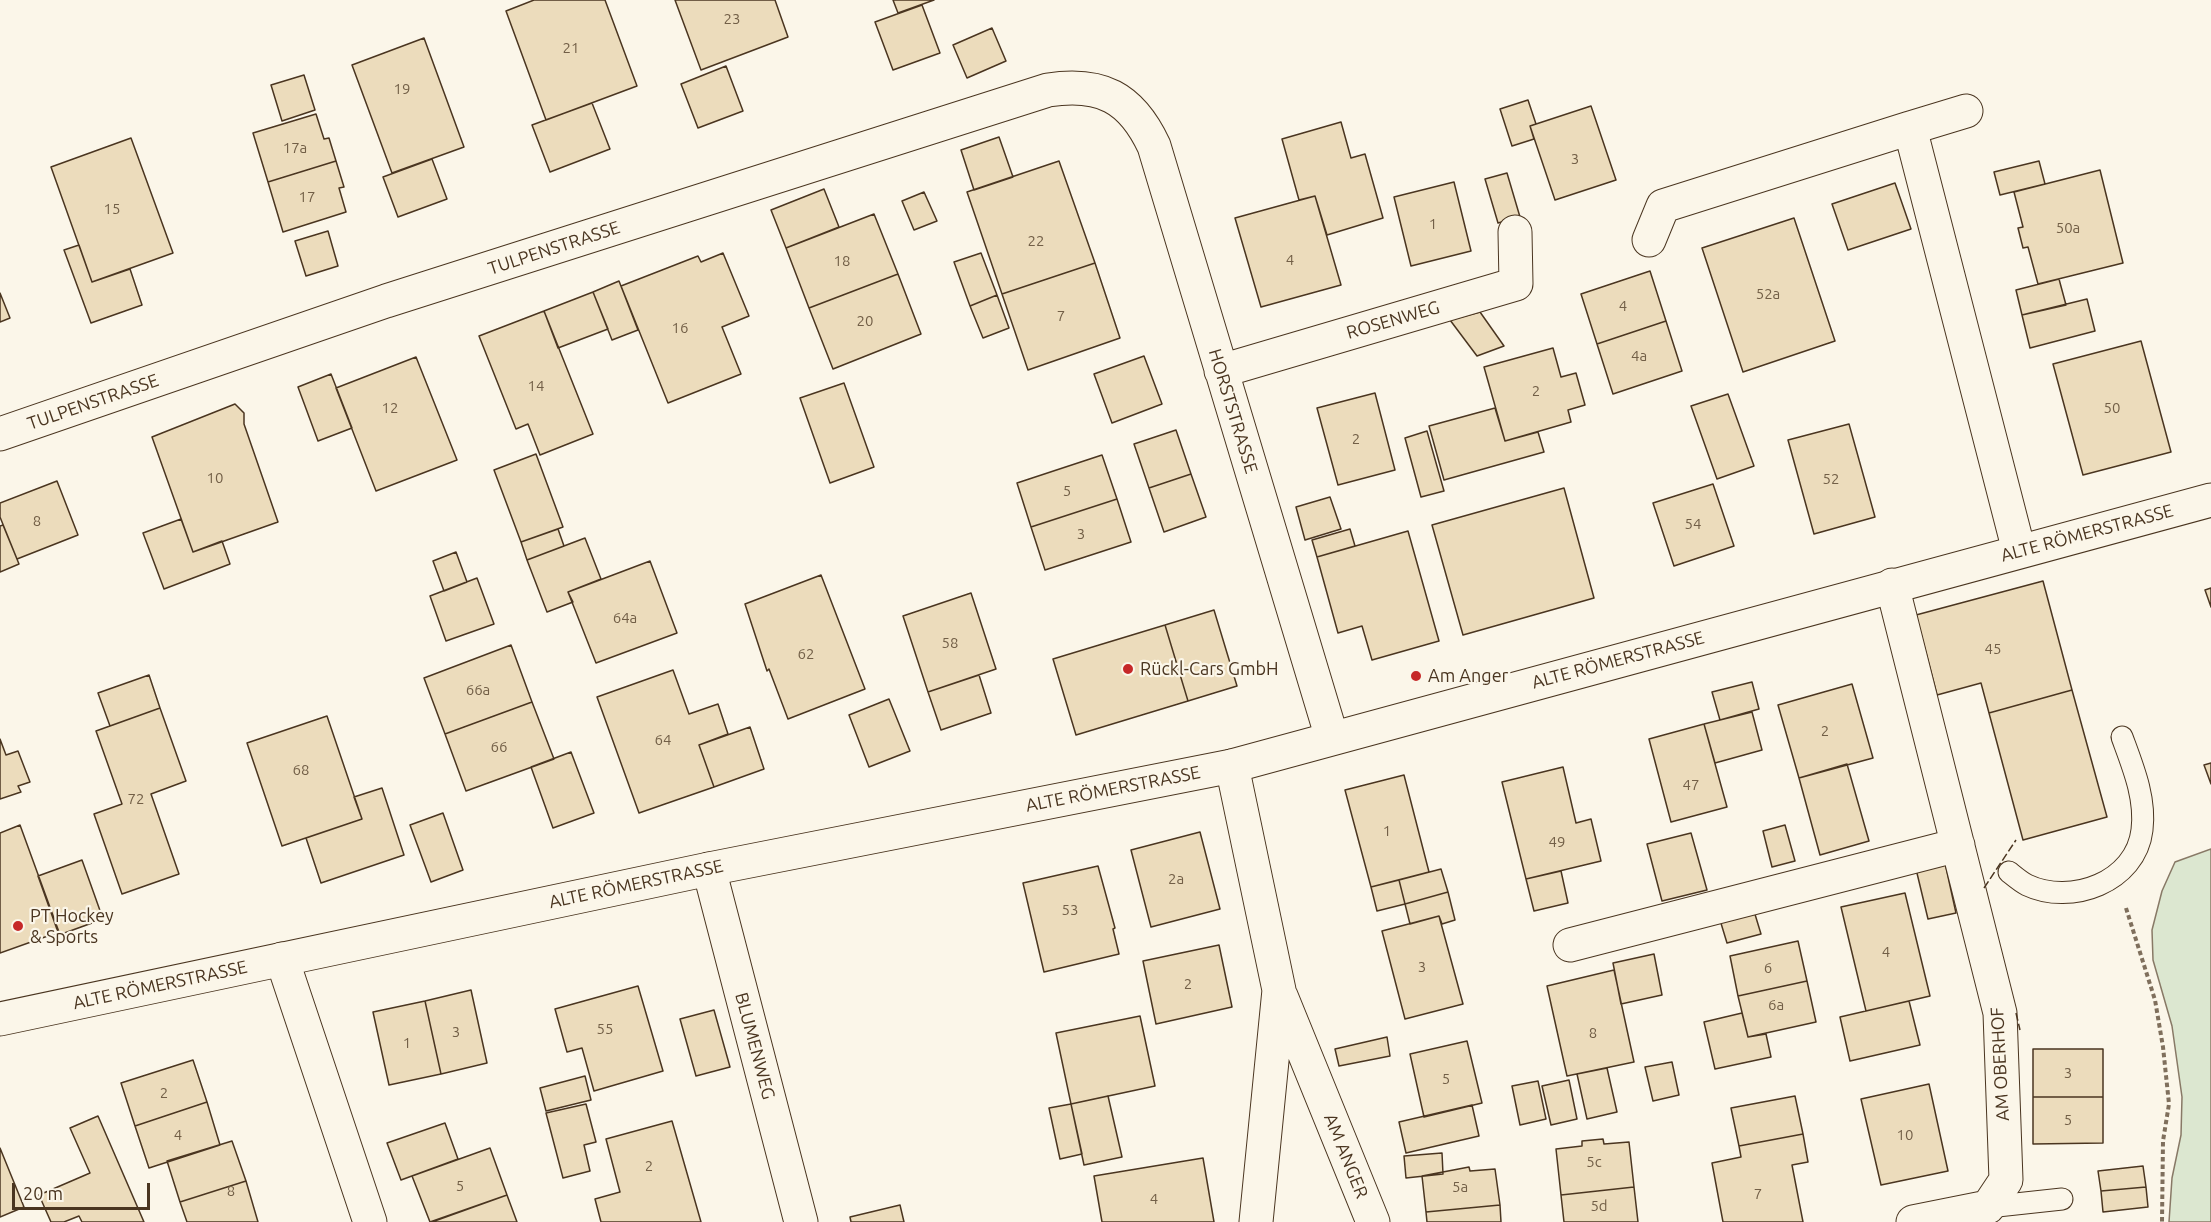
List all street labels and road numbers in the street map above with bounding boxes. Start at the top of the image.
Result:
street label: TULPENSTRASSE [485,217,623,279]
street label: ROSENWEG [1344,296,1442,344]
street label: HORSTSTRASSE [1204,346,1262,476]
street label: TULPENSTRASSE [25,369,161,435]
street label: ALTE RÖMERSTRASSE [1998,500,2176,566]
street label: ALTE RÖMERSTRASSE [1529,627,1707,693]
street label: ALTE RÖMERSTRASSE [1024,761,1202,817]
street label: ALTE RÖMERSTRASSE [547,855,725,913]
street label: ALTE RÖMERSTRASSE [71,956,249,1014]
street label: BLUMENWEG [730,990,780,1102]
street label: AM OBERHOF [1986,1006,2014,1122]
street label: AM ANGER [1319,1111,1373,1201]

